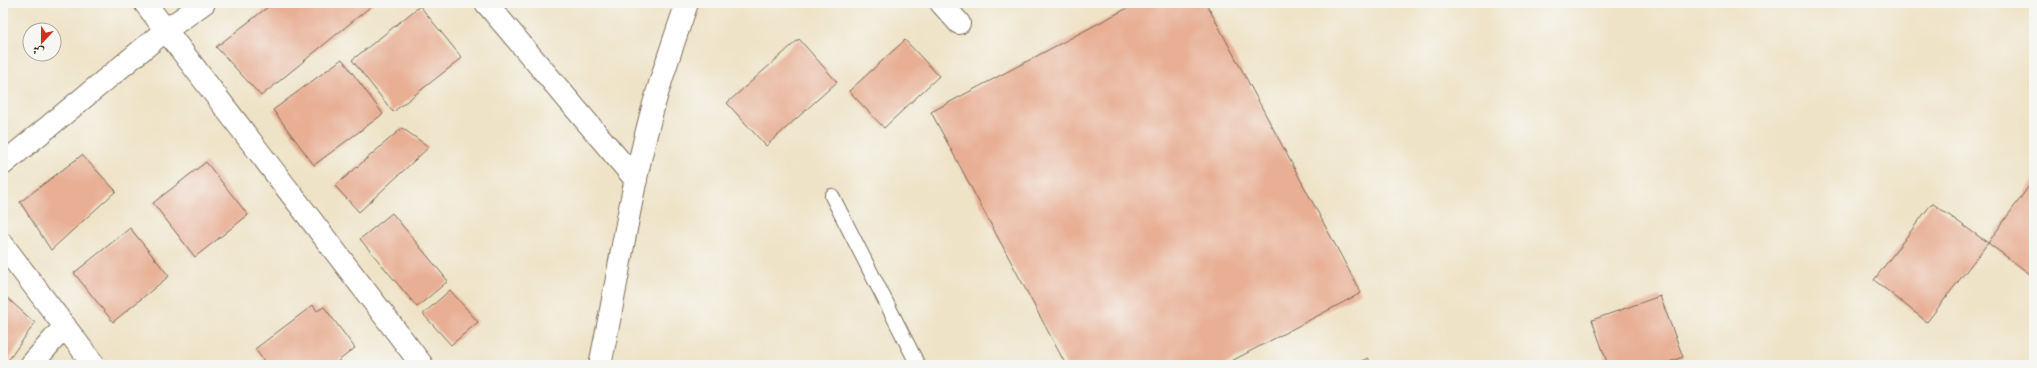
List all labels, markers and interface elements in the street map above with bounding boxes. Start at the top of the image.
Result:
north arrow [22,22,62,62]
text: ش [30,42,46,60]

